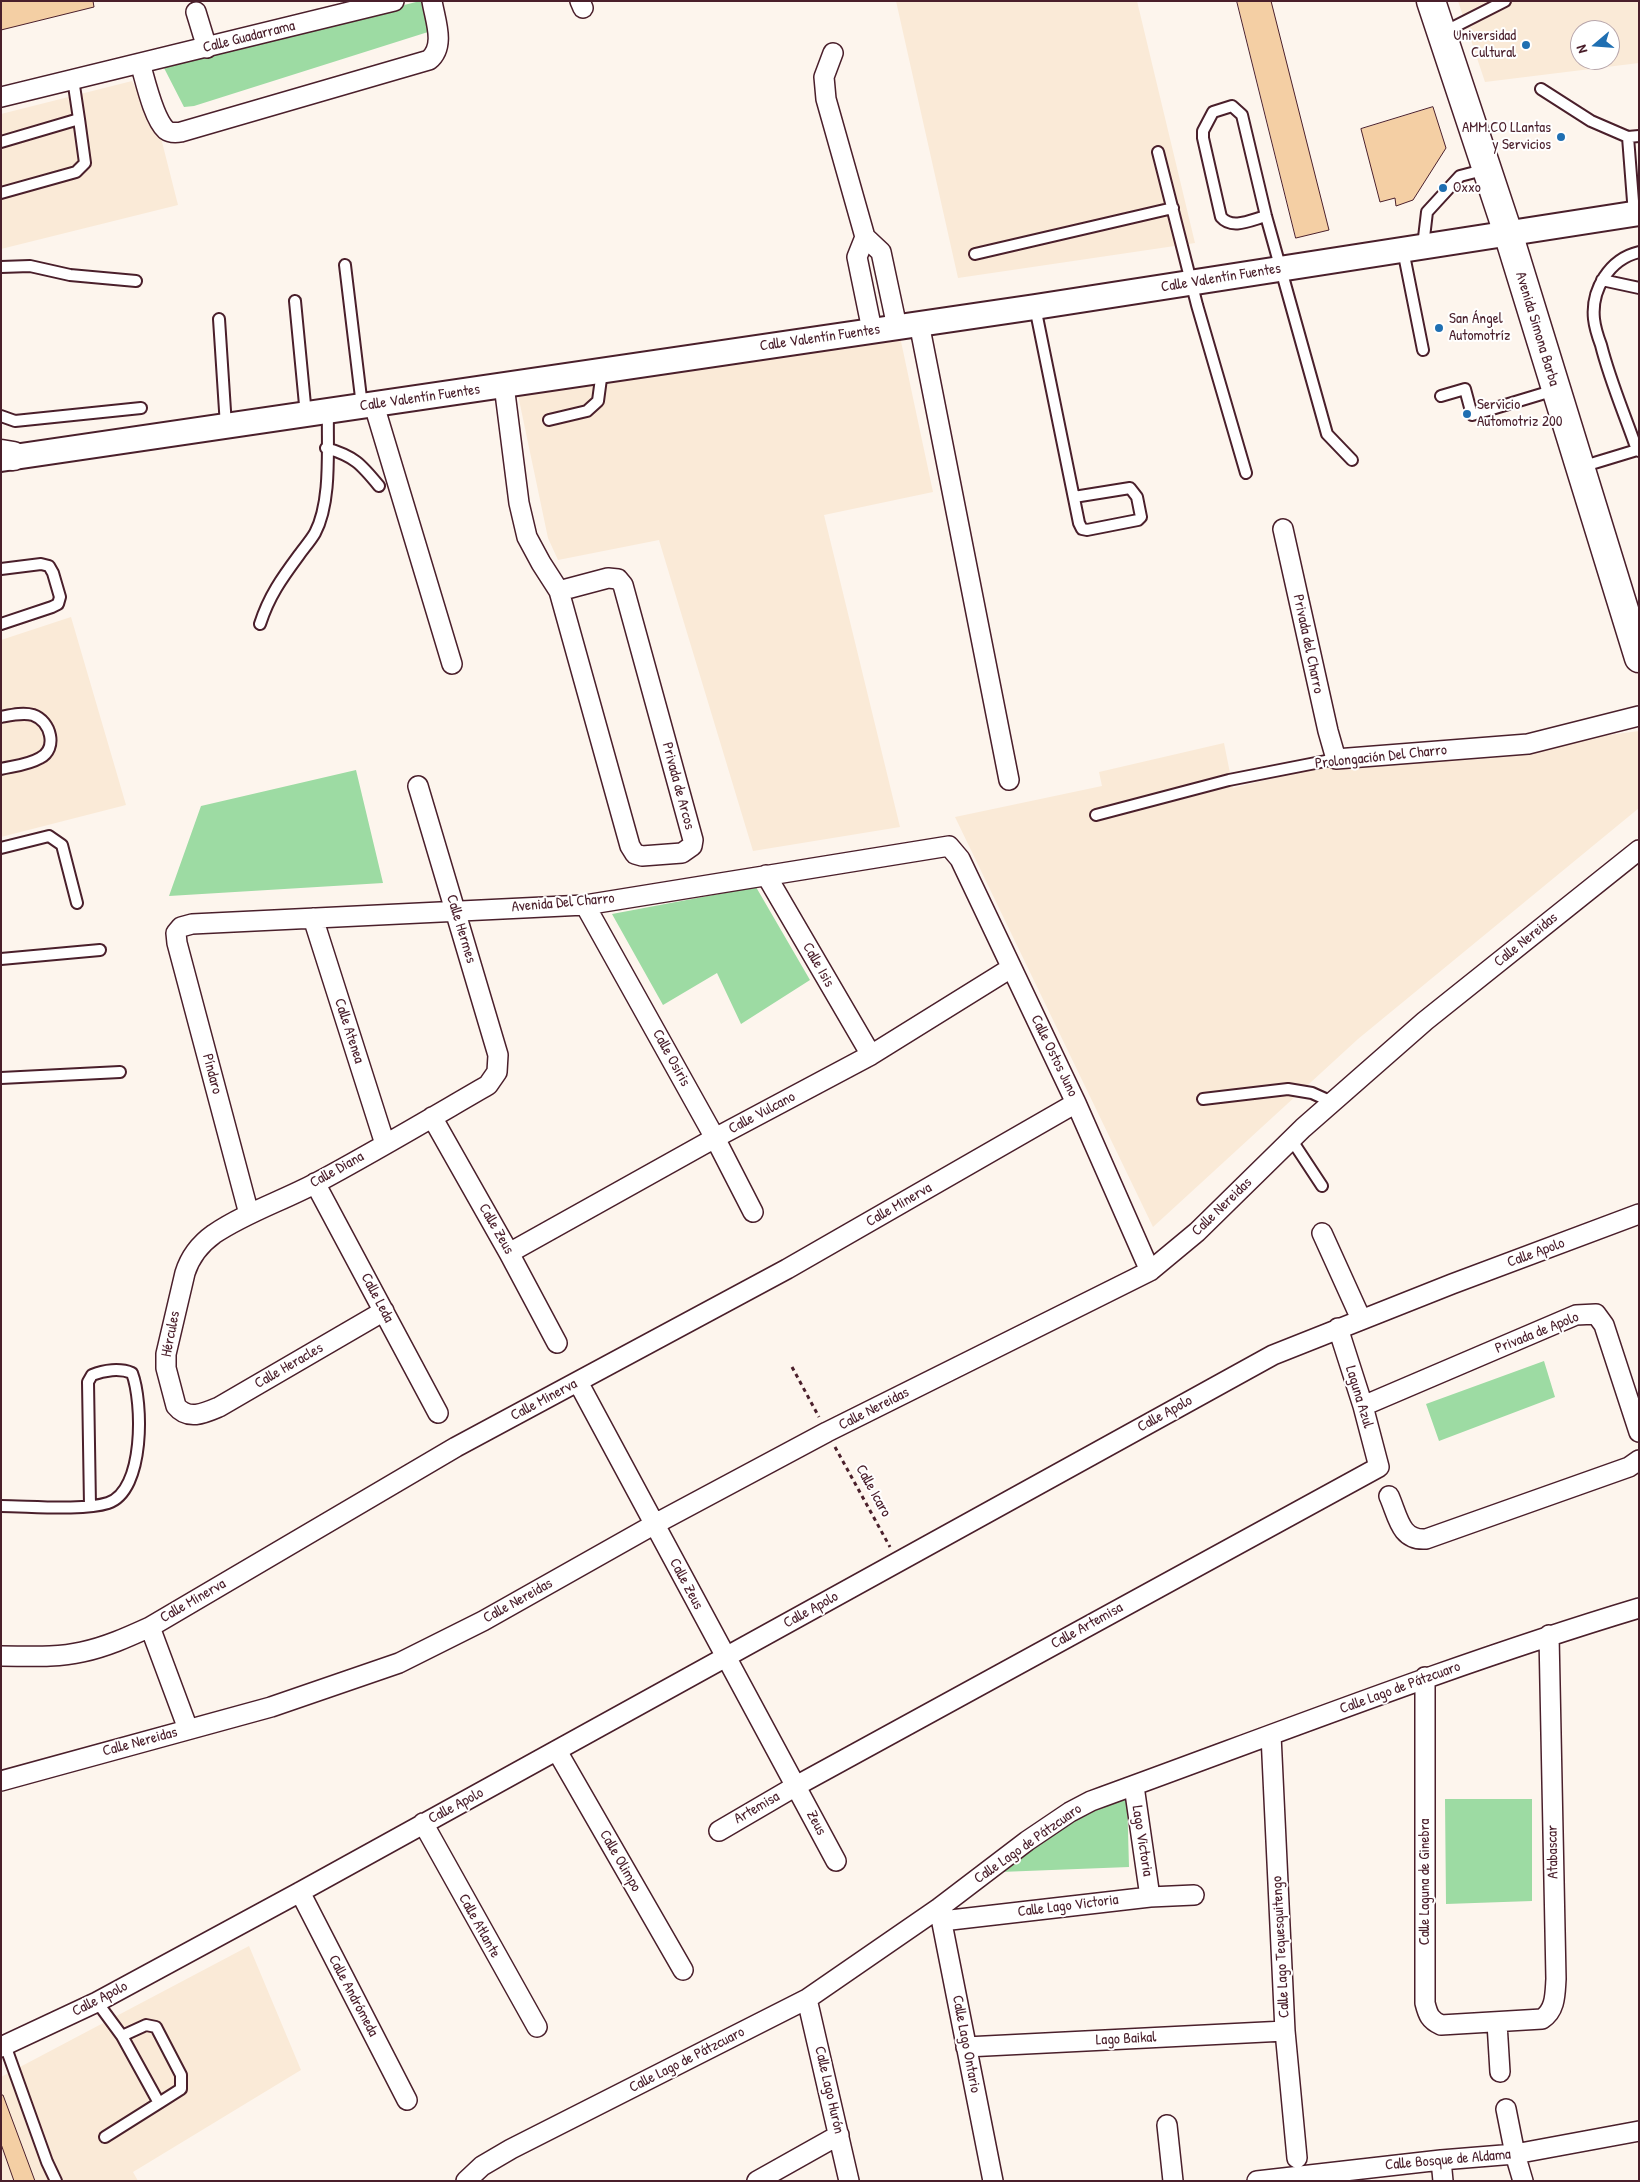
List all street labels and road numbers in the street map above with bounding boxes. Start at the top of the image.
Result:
street label: Calle Guadarrama [201,17,297,57]
street label: Calle Valentín Fuentes [1160,260,1282,296]
street label: Avenida Simona Barba [1511,270,1563,388]
street label: Calle Valentín Fuentes [759,321,881,355]
street label: Calle Valentín Fuentes [359,381,481,415]
street label: Privada del Charro [1289,593,1327,695]
street label: Privada de Arcos [658,740,698,832]
street label: Prolongación Del Charro [1314,741,1448,773]
street label: Avenida Del Charro [511,890,615,916]
street label: Calle Hermes [442,893,480,965]
street label: Calle Nereidas [1491,909,1561,971]
street label: Calle Isis [798,940,838,990]
street label: Calle Atenea [330,996,368,1066]
street label: Calle Ostos Juno [1026,1012,1082,1100]
street label: Calle Osiris [648,1026,694,1090]
street label: Píndaro [198,1052,226,1096]
street label: Calle Vulcano [726,1088,798,1138]
street label: Calle Diana [307,1148,367,1192]
street label: Calle Nereidas [1188,1174,1256,1240]
street label: Calle Minerva [863,1179,935,1231]
street label: Calle Zeus [474,1201,518,1257]
street label: Calle Apolo [1505,1234,1567,1272]
street label: Calle Leda [357,1270,397,1326]
street label: Privada de Apolo [1493,1308,1581,1358]
street label: Hércules [158,1310,184,1358]
street label: Calle Heracles [252,1339,326,1393]
street label: Laguna Azul [1341,1364,1377,1430]
street label: Calle Minerva [508,1375,580,1425]
street label: Calle Nereidas [836,1384,912,1434]
street label: Calle Apolo [1134,1392,1196,1436]
street label: Calle Icaro [851,1462,895,1520]
street label: Calle Zeus [665,1555,707,1613]
street label: Calle Minerva [157,1575,229,1627]
street label: Calle Nereidas [480,1575,556,1627]
street label: Calle Apolo [780,1588,842,1632]
street label: Calle Artemisa [1048,1599,1126,1653]
street label: Calle Lago de Pátzcuaro [1337,1658,1463,1718]
street label: Calle Nereidas [101,1723,179,1761]
street label: Calle Apolo [425,1784,487,1828]
street label: Artemisa [731,1788,783,1828]
street label: Calle Lago de Pátzcuaro [971,1800,1085,1888]
street label: Lago Victoria [1128,1804,1156,1878]
street label: Zeus [802,1808,830,1838]
street label: Calle Laguna de Ginebra [1416,1819,1434,1945]
street label: Atabascar [1544,1825,1562,1879]
street label: Calle Olimpo [595,1827,645,1895]
street label: Calle Lago Tequesquitengo [1268,1876,1294,2018]
street label: Calle Atlante [454,1891,504,1961]
street label: Calle Lago Victoria [1017,1891,1119,1921]
street label: Calle Andrómeda [324,1952,382,2040]
street label: Calle Apolo [69,1977,131,2021]
street label: Calle Lago Ontario [948,1994,984,2094]
street label: Calle Lago de Pátzcuaro [626,2023,748,2097]
street label: Lago Baikal [1095,2028,1157,2050]
street label: Calle Lago Hurón [810,2045,848,2135]
street label: Calle Bosque de Aldama [1384,2146,1512,2174]

